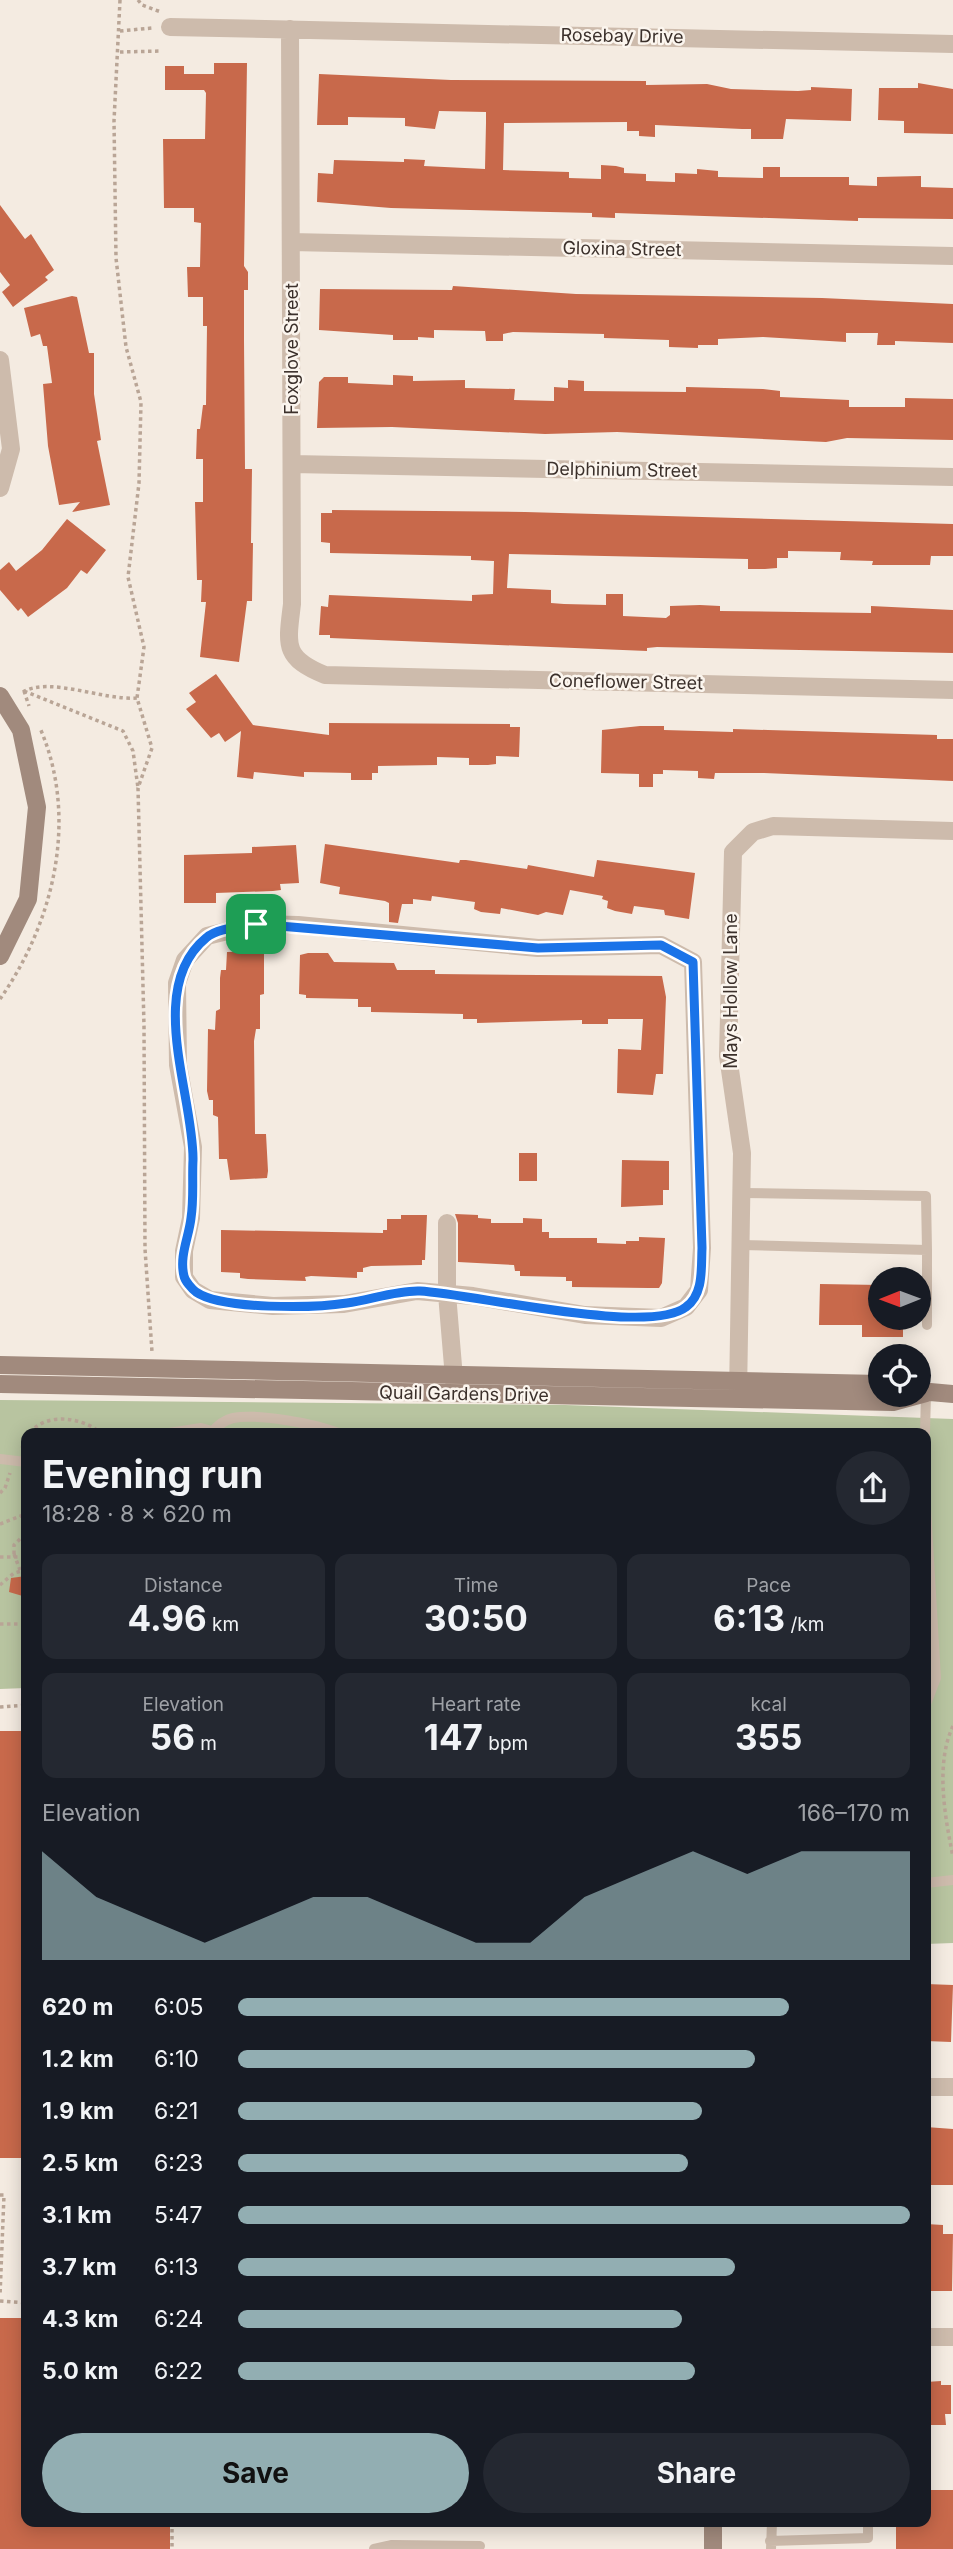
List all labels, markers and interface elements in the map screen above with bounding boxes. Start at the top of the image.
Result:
street label: Rosebay Drive [560,24,684,47]
street label: Gloxina Street [562,237,682,260]
street label: Foxglove Street [281,283,302,415]
street label: Delphinium Street [546,458,698,481]
street label: Coneflower Street [549,670,703,693]
pin [226,894,286,954]
icon: arrive [237,905,275,943]
street label: Mays Hollow Lane [720,913,741,1069]
north arrow [868,1267,931,1330]
map controls [868,1267,931,1407]
button: locate [868,1344,931,1407]
street label: Quail Gardens Drive [379,1382,549,1405]
text: Evening run [42,1451,263,1497]
button: share [836,1451,910,1525]
text: 18:28 · 8 × 620 m [42,1500,232,1528]
text: Distance [144,1574,223,1597]
text: Time [454,1574,498,1597]
text: Pace [746,1574,791,1597]
text: 4.96 [128,1597,207,1639]
text: 30:50 [424,1597,528,1639]
text: 6:13 [713,1597,785,1639]
text: km [207,1613,239,1636]
text: /km [785,1613,824,1636]
text: Elevation [143,1693,224,1716]
text: Heart rate [431,1693,521,1716]
text: kcal [751,1693,787,1716]
text: 56 [150,1716,195,1758]
text: 147 [424,1716,483,1758]
text: 355 [735,1716,802,1758]
text: m [195,1732,217,1755]
text: bpm [483,1732,528,1755]
text: Elevation [42,1799,141,1827]
text: 166–170 m [797,1799,910,1827]
text: 620 m [42,1993,113,2021]
text: 6:05 [154,1993,203,2021]
text: 1.2 km [42,2045,114,2073]
text: 6:10 [154,2045,199,2073]
text: 1.9 km [42,2097,114,2125]
text: 6:21 [154,2097,198,2125]
text: 2.5 km [42,2149,119,2177]
text: 6:23 [154,2149,203,2177]
text: 3.1 km [42,2201,112,2229]
text: 5:47 [154,2201,202,2229]
text: 3.7 km [42,2253,117,2281]
text: 6:13 [154,2253,198,2281]
text: 4.3 km [42,2305,119,2333]
text: 6:24 [154,2305,203,2333]
text: 5.0 km [42,2357,118,2385]
text: 6:22 [154,2357,203,2385]
button: Save [42,2433,469,2513]
button: Share [483,2433,910,2513]

